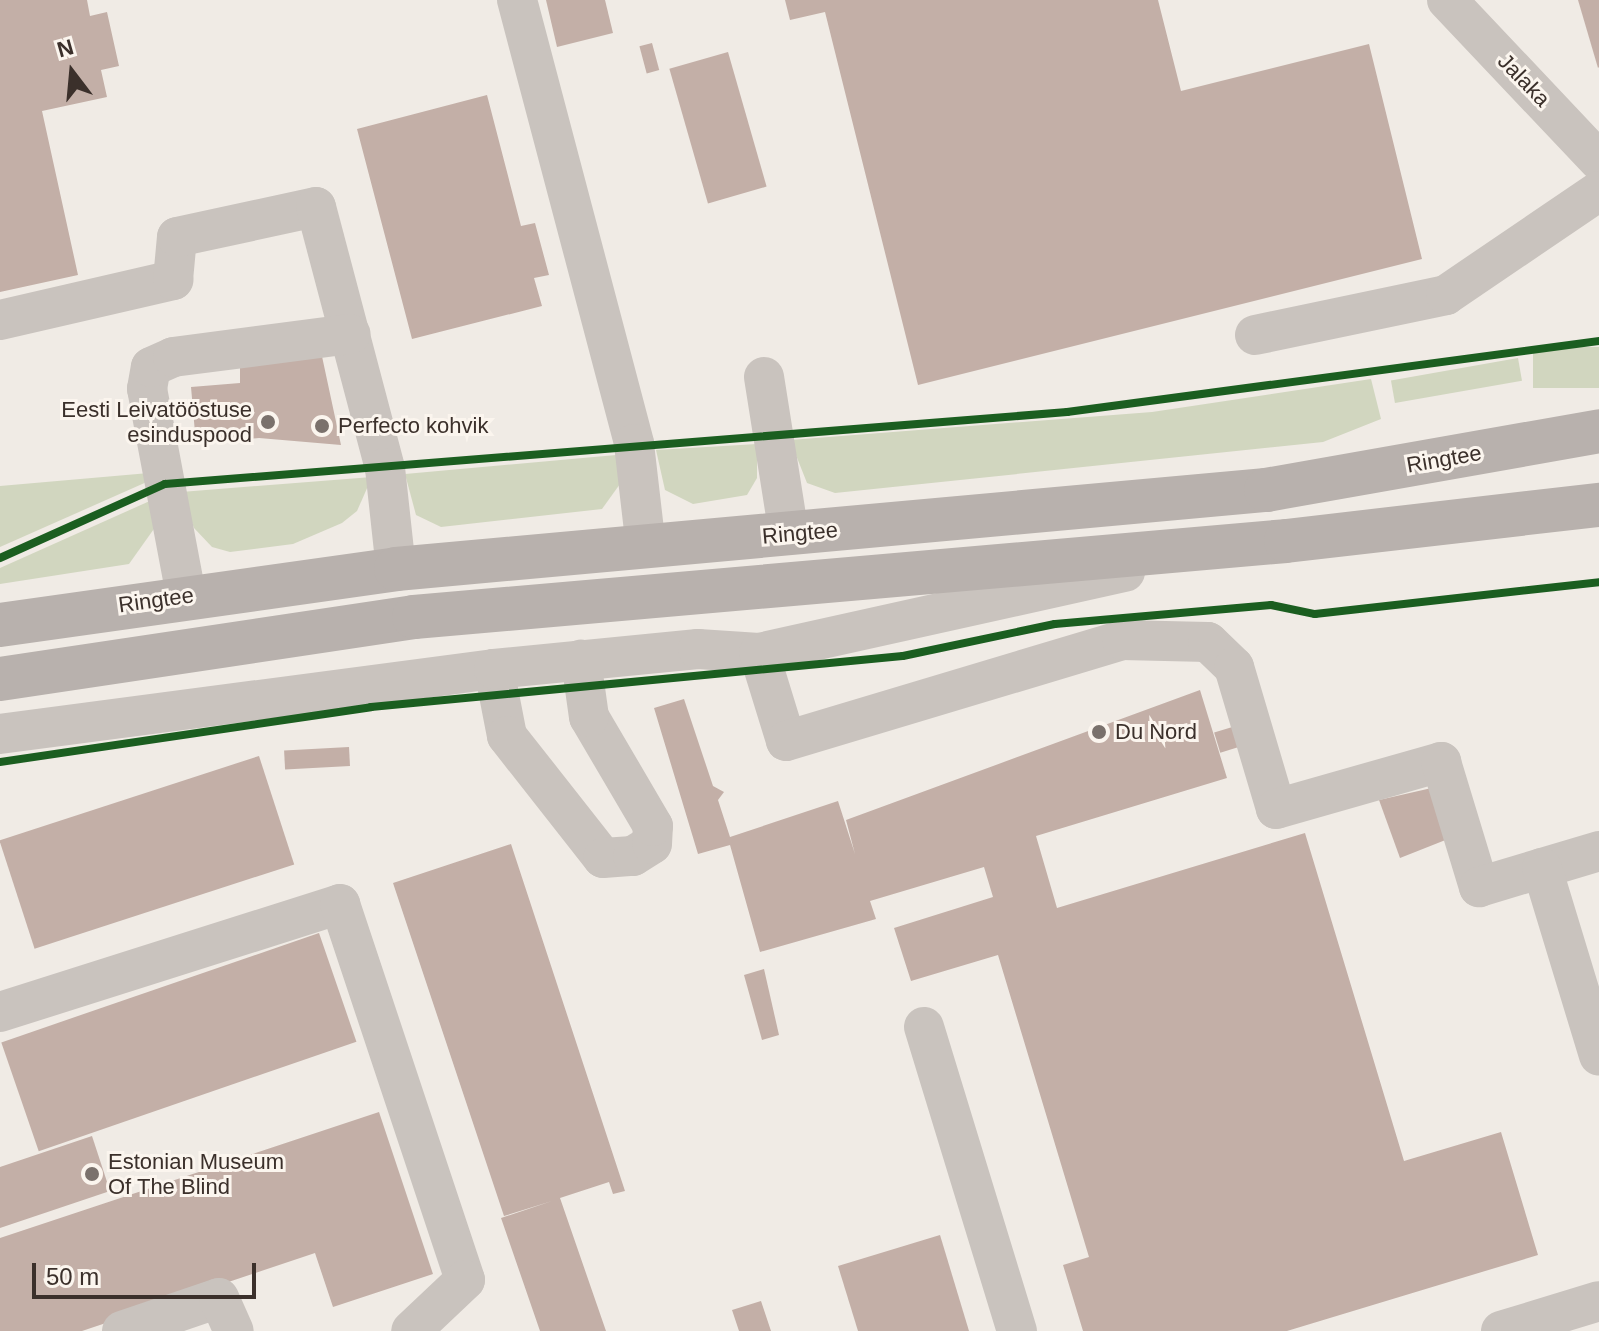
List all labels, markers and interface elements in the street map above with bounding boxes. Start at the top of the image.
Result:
north arrow [32,32,112,112]
text: N [54,34,76,63]
street label: Jalaka [1492,48,1556,112]
place label: Eesti Leivatööstuse esinduspood [61,396,252,448]
marker: Eesti Leivatööstuse esinduspood [259,413,277,431]
place label: Perfecto kohvik [338,413,488,439]
marker: Perfecto kohvik [313,417,331,435]
street label: Ringtee [1404,439,1484,479]
street label: Ringtee [761,517,839,549]
street label: Ringtee [117,582,195,618]
place label: Du Nord [1115,719,1197,745]
marker: Du Nord [1090,723,1108,741]
place label: Estonian Museum Of The Blind [108,1148,284,1200]
marker: Estonian Museum Of The Blind [83,1165,101,1183]
scale bar [36,1247,260,1297]
text: 50 m [46,1263,99,1290]

